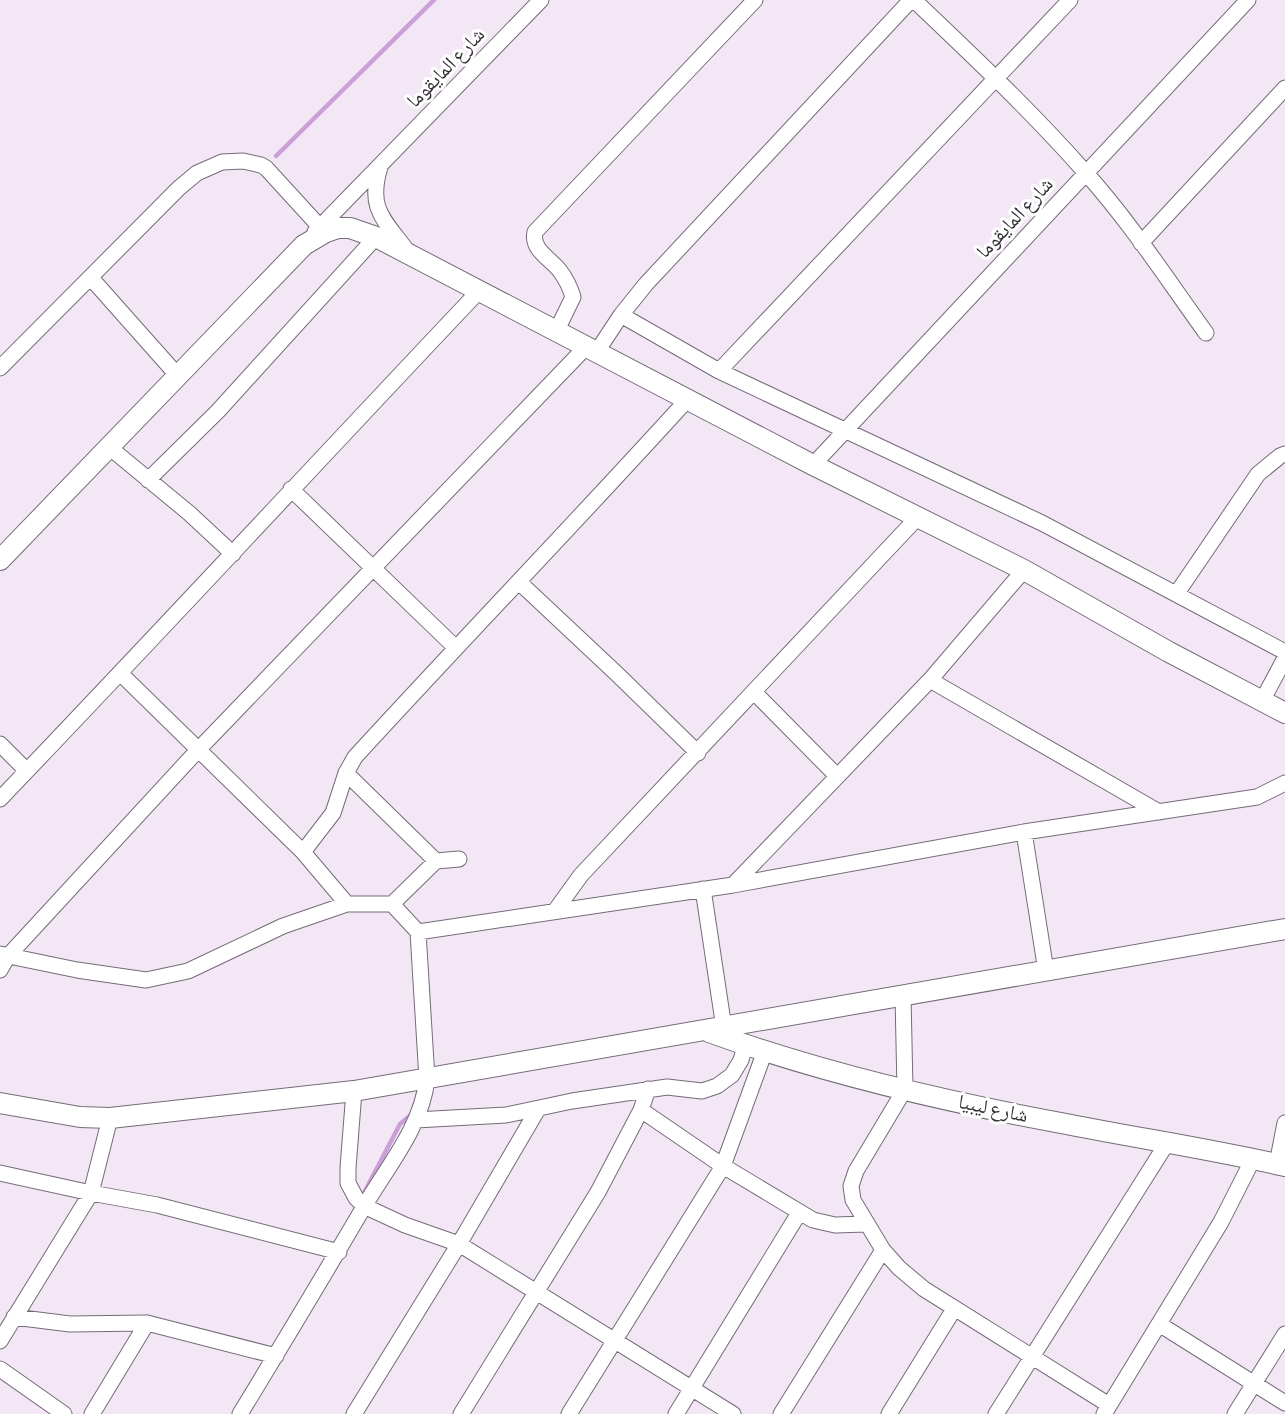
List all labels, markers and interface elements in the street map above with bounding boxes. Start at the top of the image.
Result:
street label: شارع المايقوما [402,23,490,113]
street label: شارع المايقوما [972,173,1058,263]
street label: شارع ليبيا [956,1090,1030,1128]

